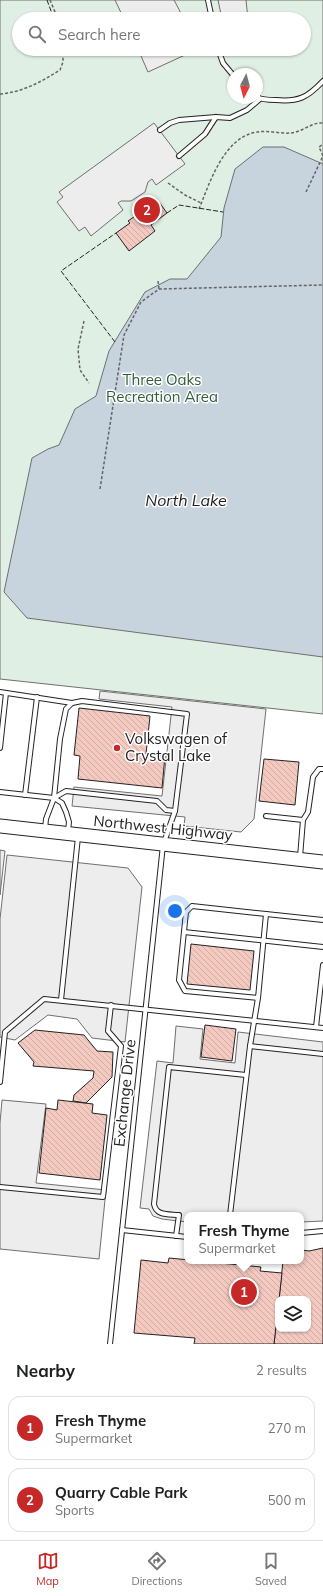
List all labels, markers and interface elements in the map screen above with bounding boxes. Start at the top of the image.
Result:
search box [12,12,311,56]
icon: search [26,23,48,45]
text: Search here [58,25,140,44]
north arrow [227,68,263,104]
pin: 2 [134,195,160,225]
park label: Three Oaks Recreation Area [106,370,218,406]
water label: North Lake [145,490,227,510]
place label: Volkswagen of Crystal Lake [125,729,228,765]
marker: Volkswagen of Crystal Lake [112,743,122,753]
street label: Northwest Highway [93,811,234,844]
your location [165,901,185,921]
street label: Exchange Drive [109,1038,140,1148]
popup [184,1212,304,1264]
text: Fresh Thyme [198,1221,290,1240]
text: Supermarket [198,1240,276,1256]
pin: 1 [231,1277,257,1307]
map controls [275,1296,311,1332]
button: layers [275,1296,311,1332]
text: Nearby [16,1360,75,1381]
text: 2 results [256,1362,307,1378]
text: Fresh Thyme [55,1411,146,1430]
text: 1 [26,1420,34,1436]
text: 270 m [268,1420,306,1436]
text: Supermarket [55,1430,132,1446]
text: Quarry Cable Park [55,1483,188,1502]
text: 2 [26,1492,34,1508]
text: 500 m [268,1492,306,1508]
text: Sports [55,1502,94,1518]
tab: Map [36,1550,59,1588]
tab: Directions [132,1550,182,1588]
tab: Saved [255,1550,287,1588]

